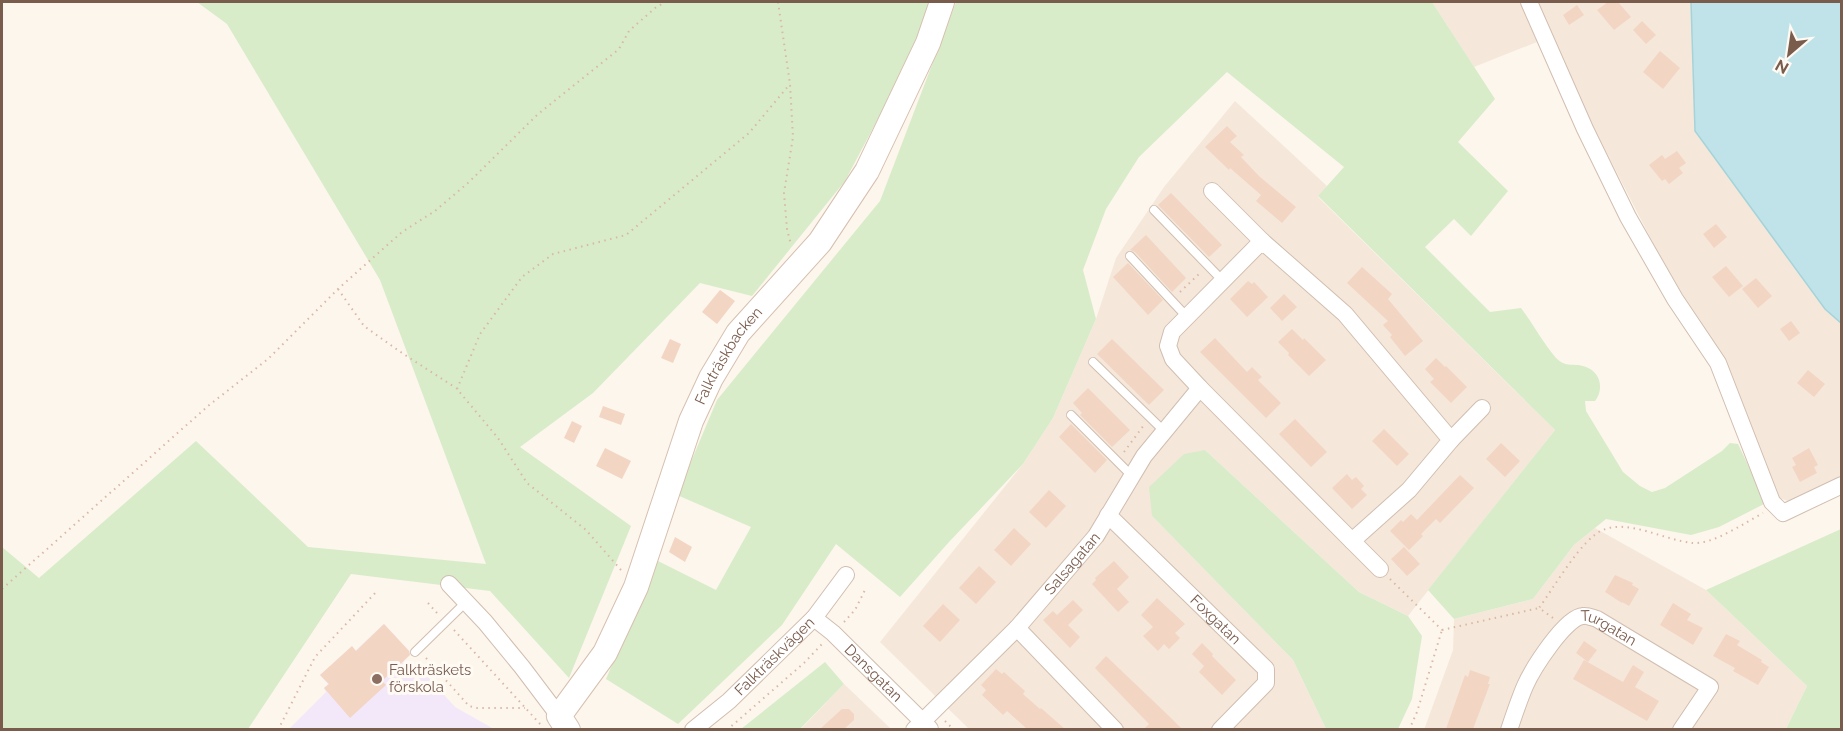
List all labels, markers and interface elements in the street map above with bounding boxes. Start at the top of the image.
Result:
north arrow [1759,24,1819,84]
text: N [1772,55,1792,78]
street label: Falkträskbacken [691,303,766,407]
street label: Salsagatan [1041,529,1104,598]
street label: Foxgatan [1186,591,1244,648]
street label: Turgatan [1580,607,1640,650]
street label: Falkträskvägen [731,613,818,699]
street label: Dansgatan [841,640,906,705]
place label: Falkträskets förskola [389,661,471,696]
marker: Falkträskets förskola [370,672,384,686]

